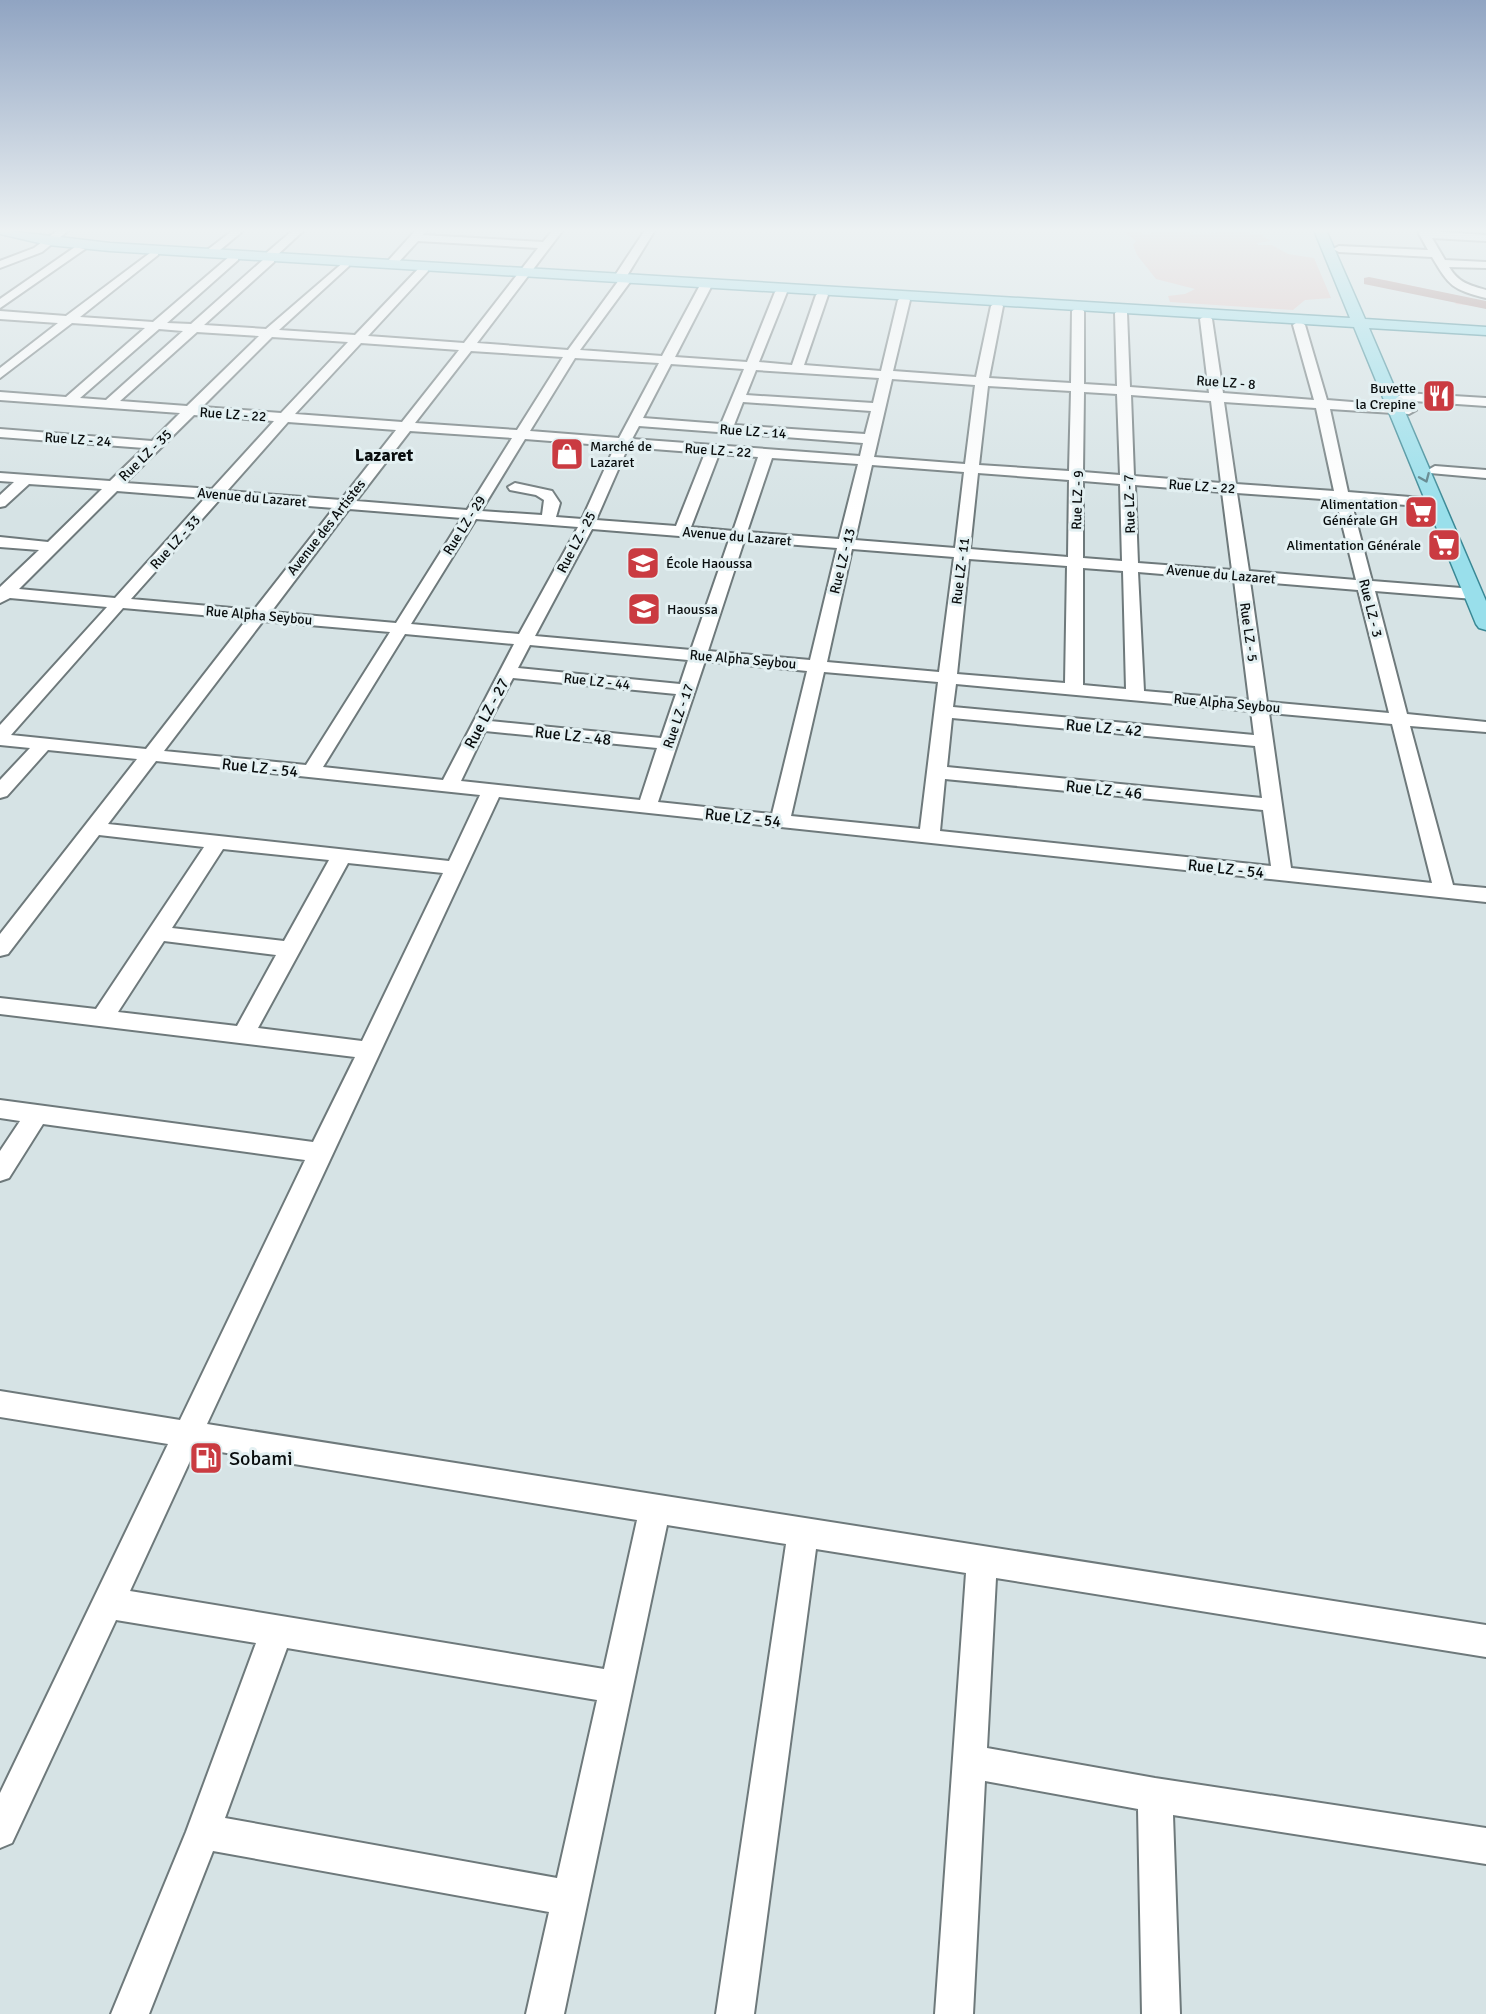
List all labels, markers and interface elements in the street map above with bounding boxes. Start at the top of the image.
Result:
street label: Rue LZ - 8 [1196,372,1256,393]
restaurant icon: Buvette la Crepine [1421,378,1457,414]
place label: Buvette la Crepine [1355,380,1416,413]
street label: Rue LZ - 22 [199,404,267,425]
street label: Rue LZ - 14 [719,421,787,442]
street label: Rue LZ - 35 [115,426,175,485]
street label: Rue LZ - 24 [44,429,112,450]
shop icon: Marché de Lazaret [549,436,585,472]
place label: Marché de Lazaret [590,438,652,471]
street label: Rue LZ - 22 [684,440,752,461]
district label: Lazaret [355,444,414,466]
street label: Rue LZ - 9 [1068,470,1087,530]
one-way arrow [1418,472,1430,483]
street label: Rue LZ - 7 [1120,474,1139,534]
street label: Avenue des Artistes [284,476,369,579]
street label: Rue LZ - 22 [1168,476,1236,497]
street label: Avenue du Lazaret [197,484,307,511]
street label: Rue LZ - 29 [439,492,489,558]
supermarket icon: Alimentation Générale GH [1403,494,1439,530]
place label: Alimentation Générale GH [1320,496,1398,529]
street label: Rue LZ - 25 [553,509,600,576]
street label: Rue LZ - 33 [147,512,204,573]
street label: Avenue du Lazaret [682,523,792,550]
street label: Rue LZ - 13 [826,527,859,596]
supermarket icon: Alimentation Générale [1426,527,1462,563]
street label: Rue LZ - 11 [948,537,973,605]
place label: Alimentation Générale [1287,537,1421,554]
school or university icon: École Haoussa [625,545,661,581]
place label: École Haoussa [666,555,752,572]
street label: Avenue du Lazaret [1166,561,1276,588]
street label: Rue LZ - 3 [1355,577,1386,639]
school or university icon: Haoussa [626,591,662,627]
place label: Haoussa [667,601,718,618]
street label: Rue LZ - 5 [1236,601,1261,663]
street label: Rue Alpha Seybou [205,602,313,629]
street label: Rue Alpha Seybou [689,646,797,673]
street label: Rue LZ - 44 [563,670,632,693]
street label: Rue LZ - 27 [460,675,514,752]
street label: Rue LZ - 17 [660,682,697,751]
street label: Rue Alpha Seybou [1173,690,1281,717]
street label: Rue LZ - 42 [1065,715,1143,741]
street label: Rue LZ - 48 [534,722,612,750]
street label: Rue LZ - 54 [221,754,299,782]
street label: Rue LZ - 46 [1065,776,1143,804]
street label: Rue LZ - 54 [704,804,782,832]
street label: Rue LZ - 54 [1187,855,1265,883]
fuel station icon: Sobami [188,1440,224,1476]
place label: Sobami [229,1446,293,1471]

